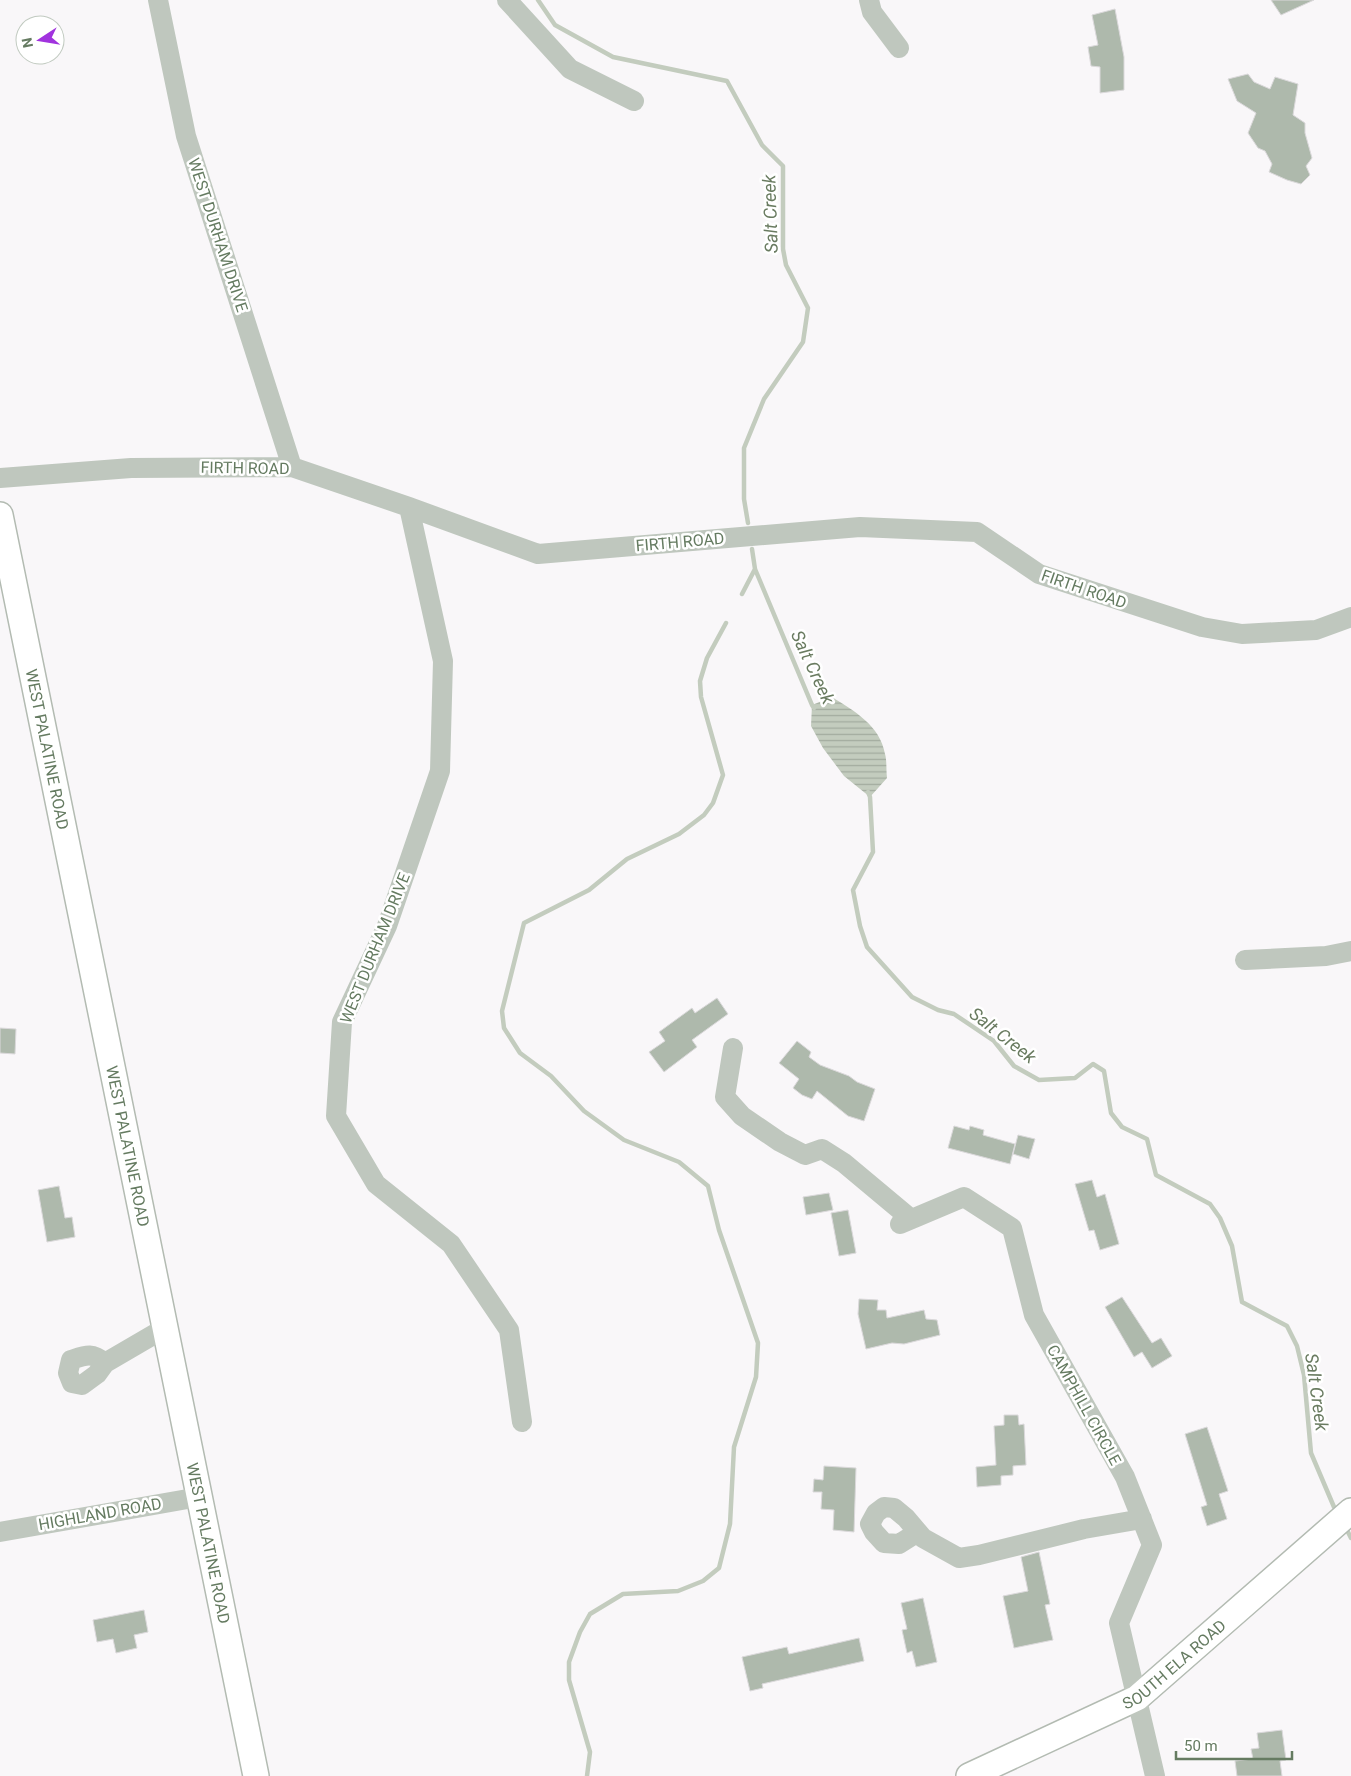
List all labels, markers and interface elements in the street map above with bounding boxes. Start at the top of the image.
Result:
north arrow [15,15,65,65]
text: N [18,36,36,49]
street label: WEST DURHAM DRIVE [184,156,252,314]
water label: Salt Creek [758,173,782,254]
street label: FIRTH ROAD [200,458,290,478]
street label: FIRTH ROAD [635,529,725,555]
street label: FIRTH ROAD [1039,566,1129,612]
water label: Salt Creek [787,627,840,708]
street label: WEST PALATINE ROAD [22,667,73,831]
street label: WEST DURHAM DRIVE [336,870,414,1026]
water label: Salt Creek [966,1002,1041,1068]
street label: WEST PALATINE ROAD [103,1064,154,1228]
street label: CAMPHILL CIRCLE [1043,1342,1125,1468]
water label: Salt Creek [1301,1352,1333,1434]
street label: WEST PALATINE ROAD [183,1461,234,1625]
street label: HIGHLAND ROAD [37,1494,163,1534]
street label: SOUTH ELA ROAD [1119,1615,1230,1713]
scale bar [1176,1728,1292,1760]
text: 50 m [1184,1737,1218,1755]

